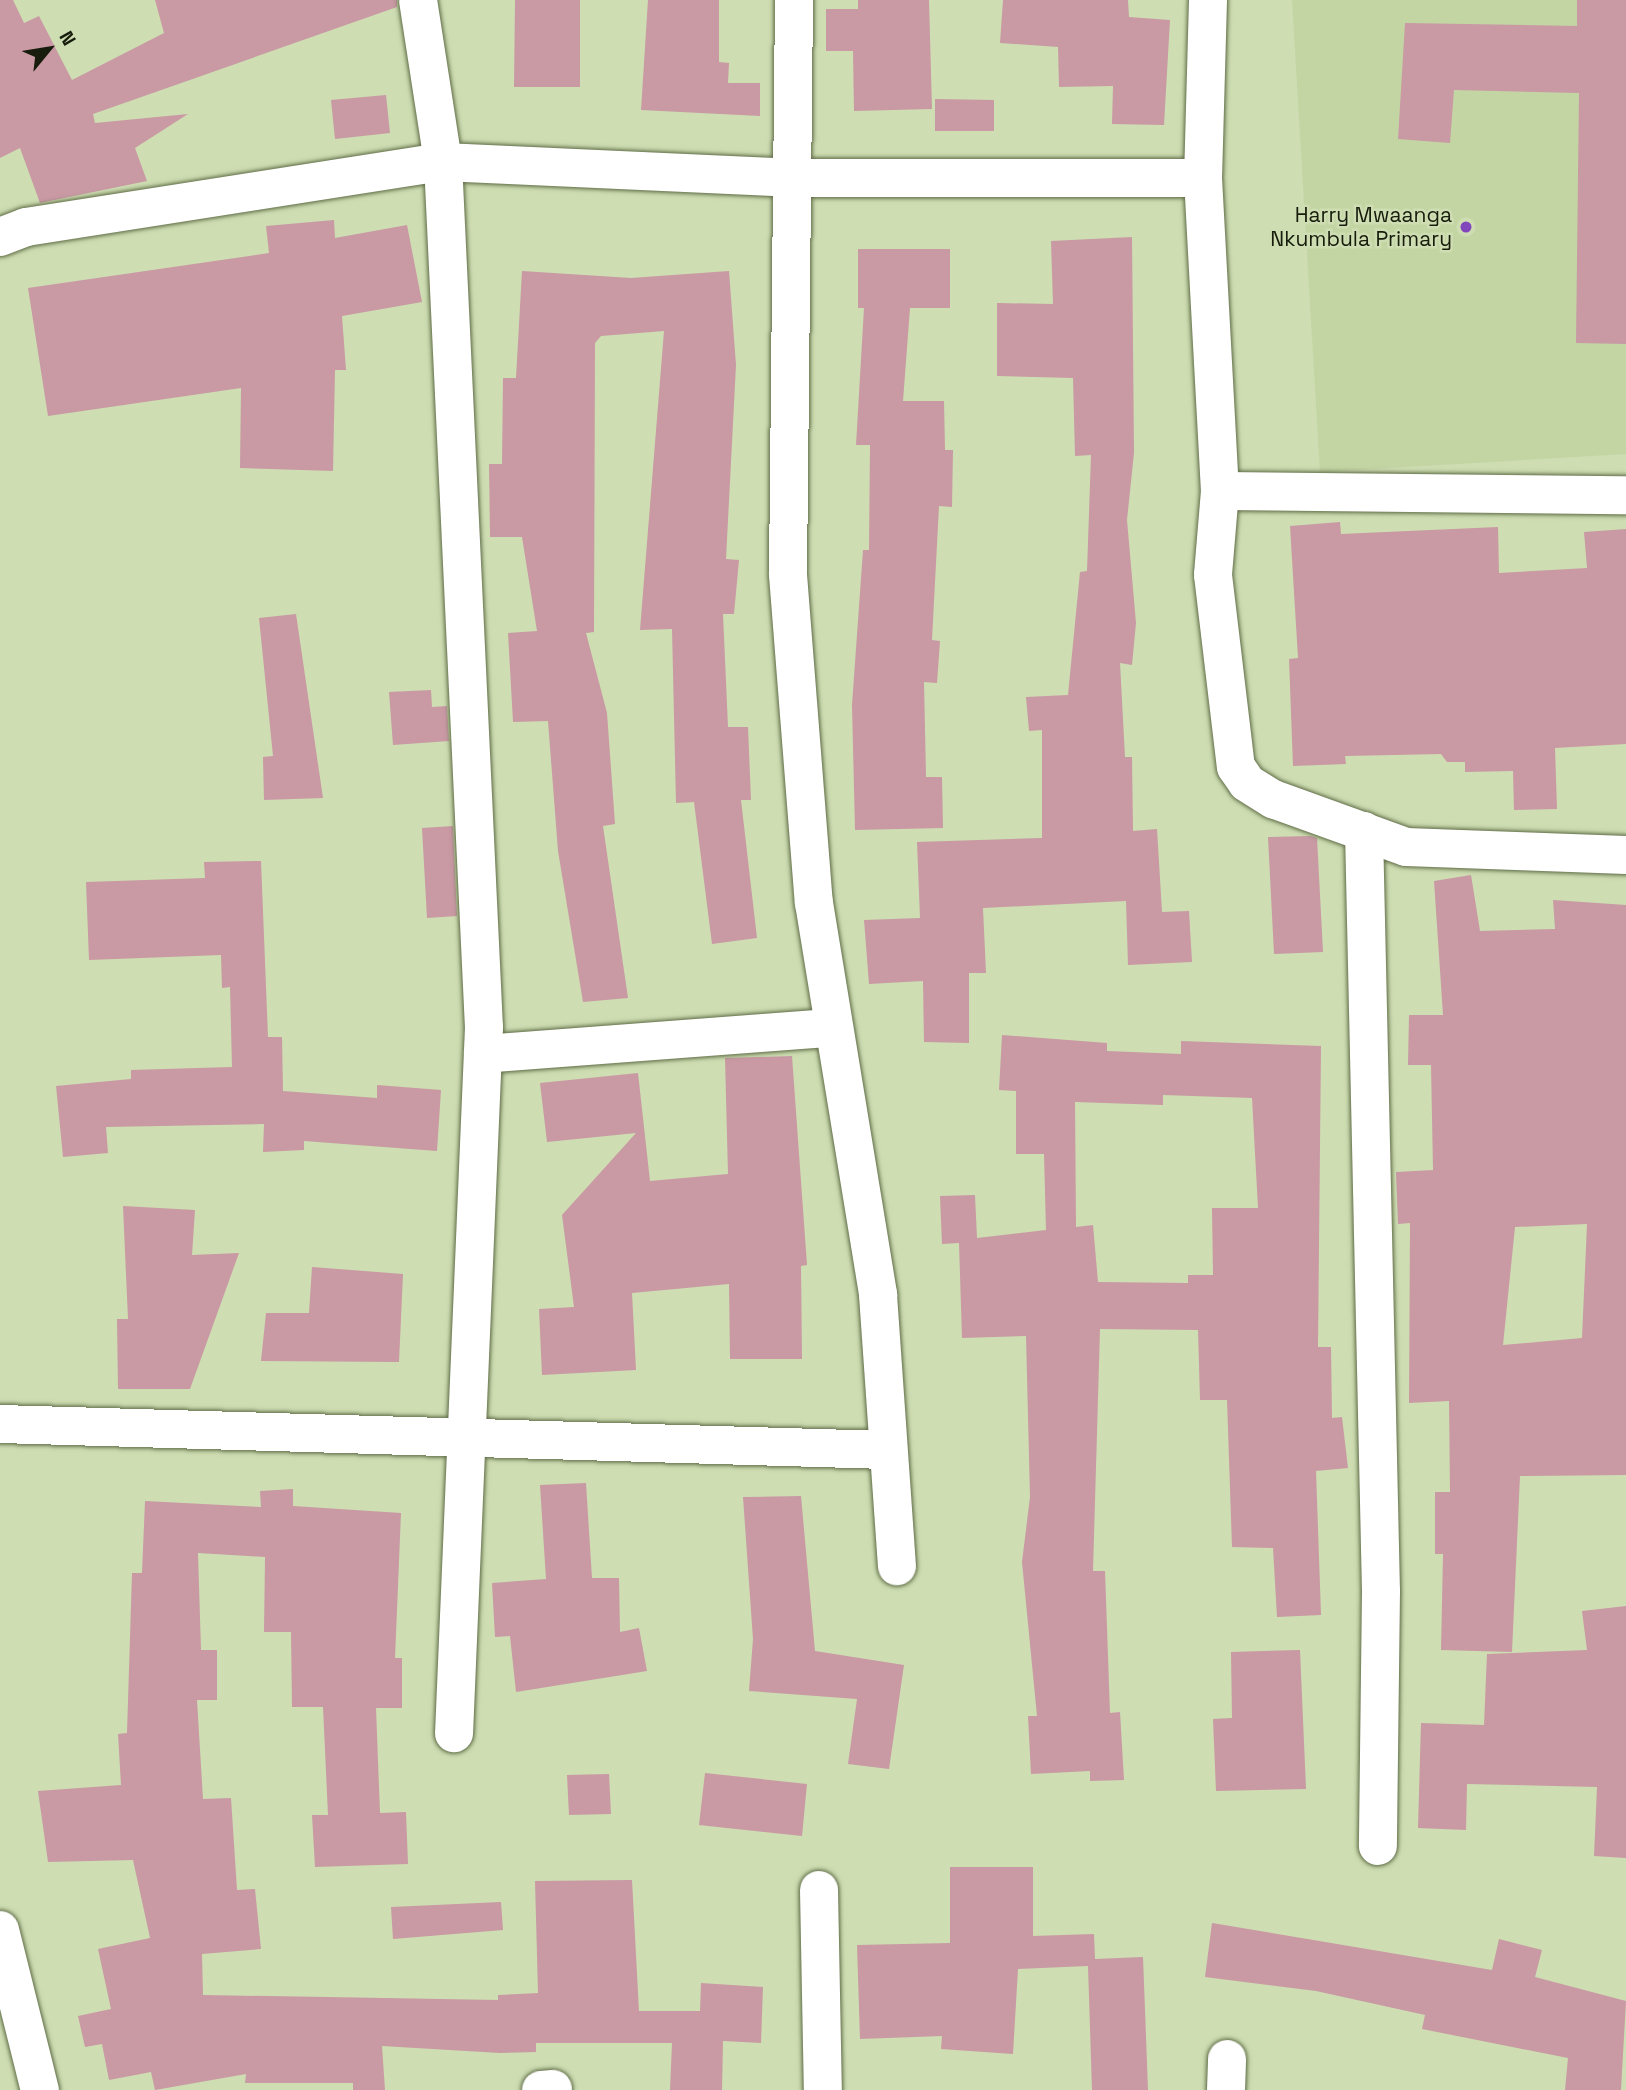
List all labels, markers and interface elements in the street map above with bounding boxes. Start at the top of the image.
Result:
north arrow [14,14,84,84]
text: N [54,26,82,50]
place label: Harry Mwaanga Nkumbula Primary [1270,202,1452,252]
marker: Harry Mwaanga Nkumbula Primary [1458,219,1474,235]

